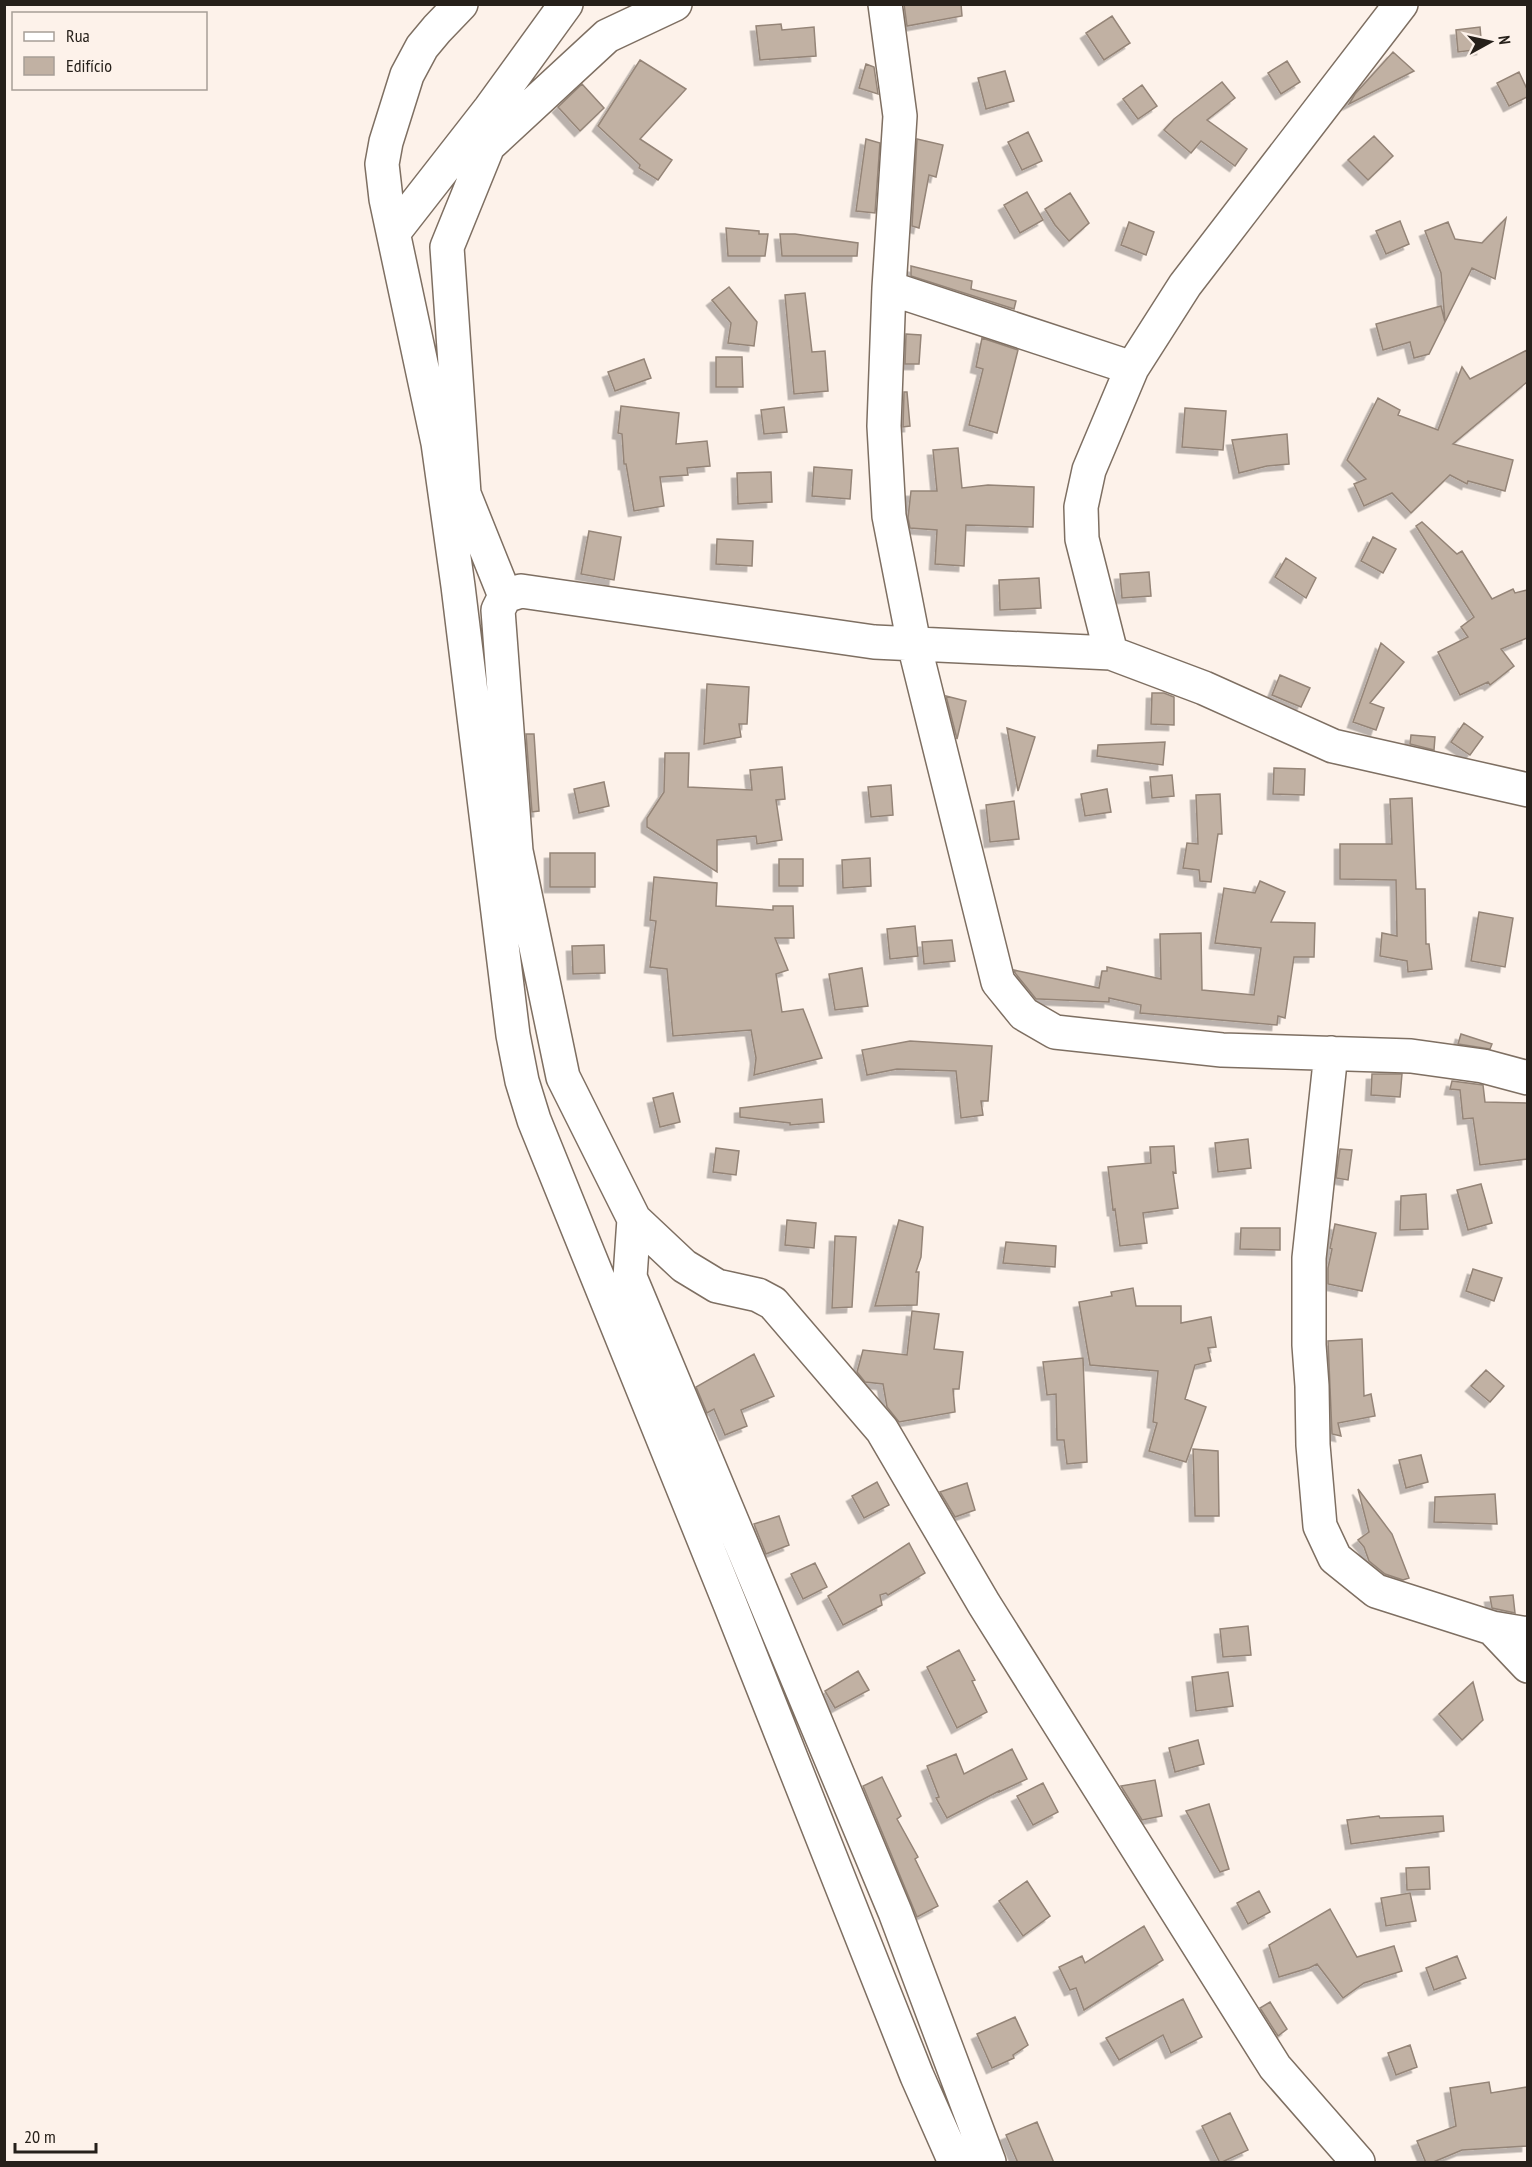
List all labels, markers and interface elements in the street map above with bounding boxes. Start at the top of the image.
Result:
legend [12,12,207,90]
north arrow [1460,12,1520,72]
text: Rua [66,24,90,47]
text: N [1494,34,1515,46]
text: Edifício [66,54,112,77]
scale bar [15,2116,96,2154]
text: 20 m [24,2125,56,2148]

